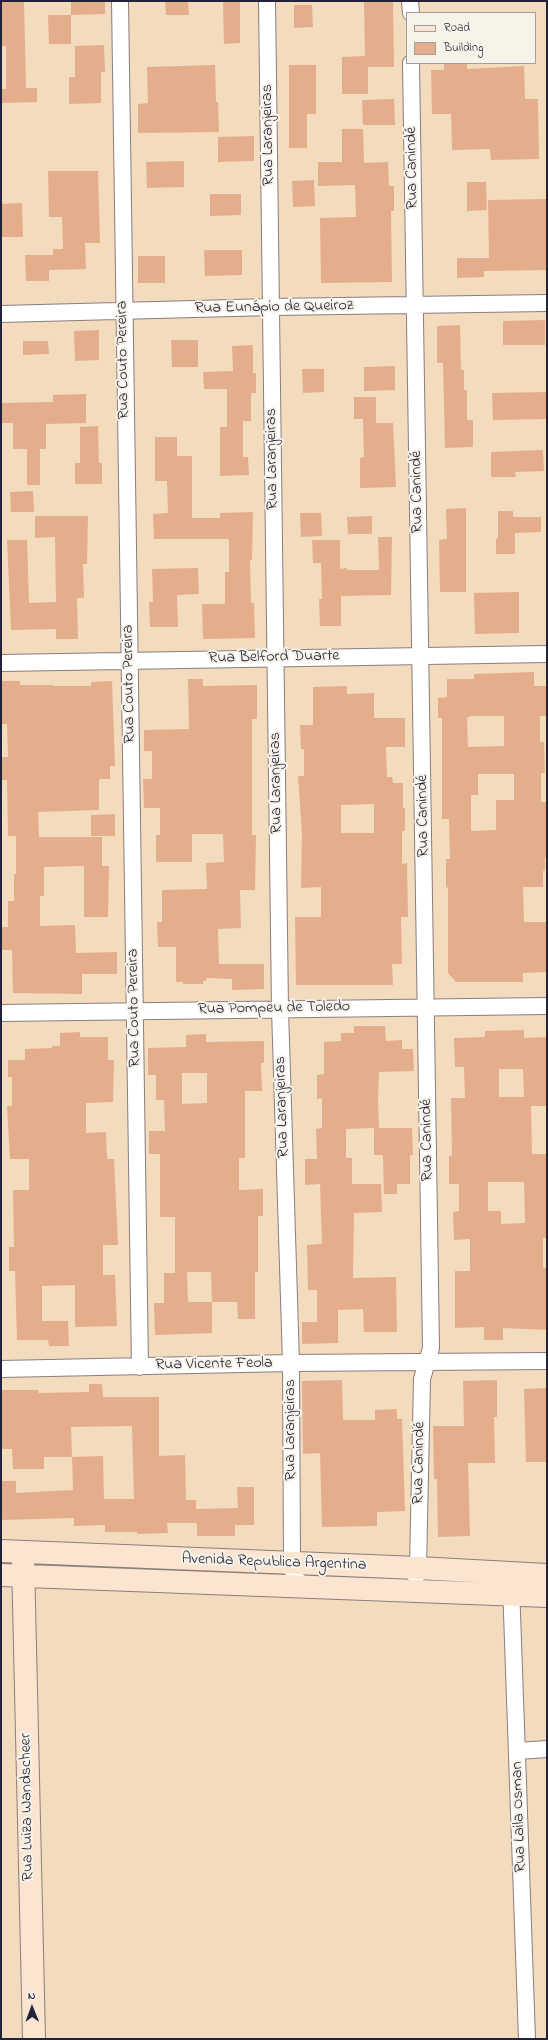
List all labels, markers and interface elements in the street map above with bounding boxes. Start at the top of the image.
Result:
legend [406,12,536,64]
text: Road [444,19,470,37]
text: Building [444,39,483,57]
street label: Rua Laranjeiras [259,84,279,186]
street label: Rua Canindé [403,126,423,210]
street label: Rua Eunápio de Queiroz [194,297,354,319]
street label: Rua Couto Pereira [113,301,135,419]
street label: Rua Laranjeiras [263,408,283,510]
street label: Rua Canindé [408,450,428,534]
street label: Rua Couto Pereira [119,625,141,743]
street label: Rua Belford Duarte [208,647,340,669]
street label: Rua Laranjeiras [267,732,287,834]
street label: Rua Canindé [414,774,434,858]
street label: Rua Couto Pereira [124,949,146,1067]
street label: Rua Pompeu de Toledo [198,998,350,1020]
street label: Rua Laranjeiras [272,1056,294,1158]
street label: Rua Canindé [418,1098,438,1182]
street label: Rua Vicente Feola [155,1354,273,1376]
street label: Rua Laranjeiras [281,1379,301,1481]
street label: Rua Canindé [410,1421,430,1505]
street label: Avenida Republica Argentina [181,1550,367,1576]
street label: Rua Luiza Wandscheer [17,1733,39,1881]
street label: Rua Laila Osman [508,1761,532,1873]
north arrow [12,1988,52,2028]
text: N [28,1988,36,2004]

